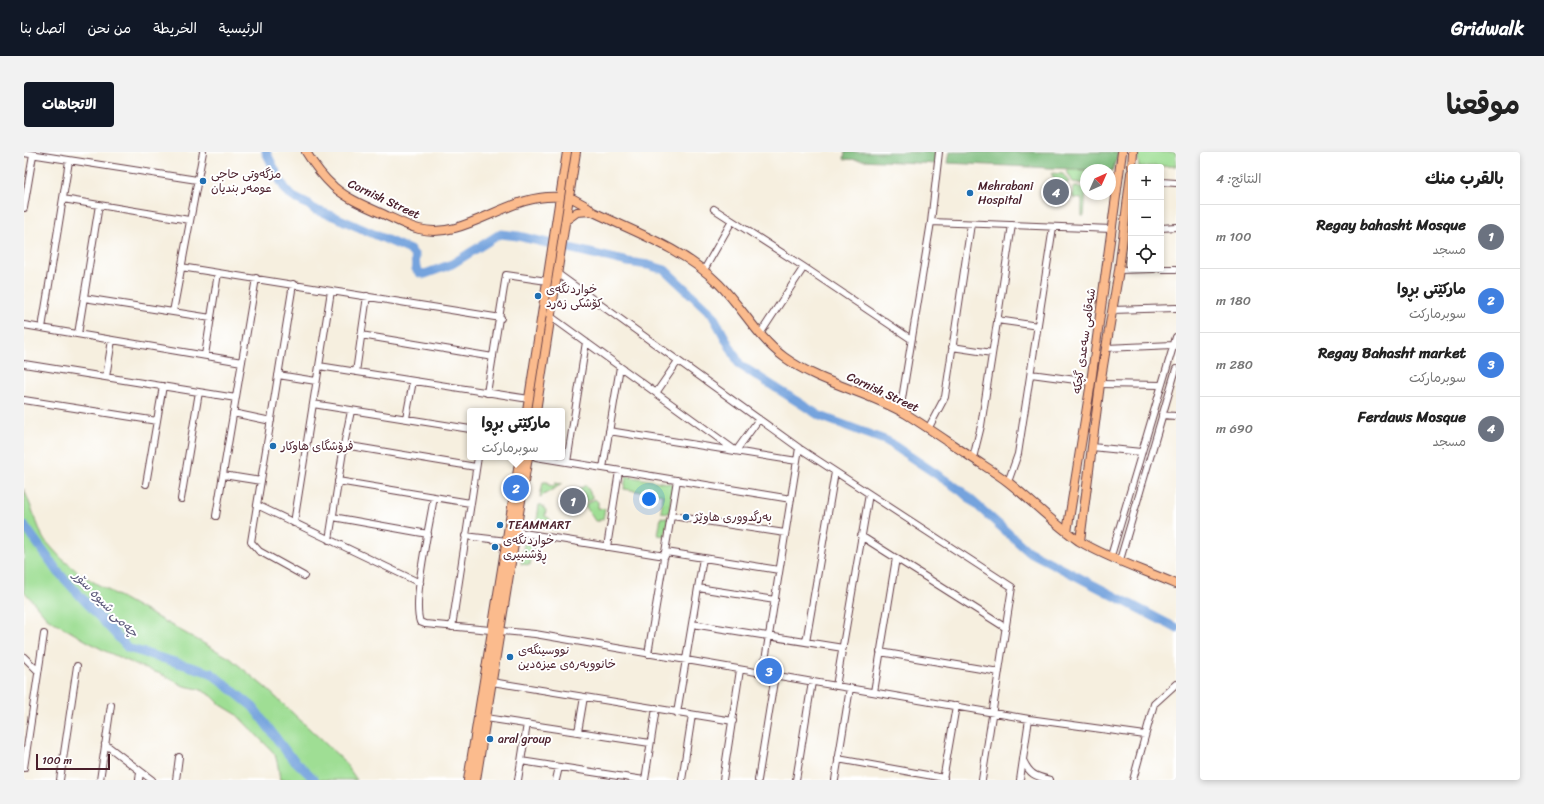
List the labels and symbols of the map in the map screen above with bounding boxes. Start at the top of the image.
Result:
place label: مزگەوتی حاجی عومەر بندیان [211,163,281,199]
north arrow [1080,164,1116,200]
street label: Cornish Street [344,173,424,225]
place label: Mehrabani Hospital [978,175,1034,211]
marker: مزگەوتی حاجی عومەر بندیان [198,176,208,186]
pin: 4 [1043,177,1069,207]
marker: Mehrabani Hospital [965,188,975,198]
place label: خواردنگەی کۆشکی زەرد [546,278,603,314]
street label: شەقامی سەعدی گچکە [1066,287,1102,395]
marker: خواردنگەی کۆشکی زەرد [533,291,543,301]
street label: Cornish Street [843,366,923,418]
place label: فرۆشگای ھاوکار [280,435,354,457]
marker: فرۆشگای ھاوکار [268,441,278,451]
pin: 2 [503,473,529,503]
pin: 1 [560,486,586,516]
your location [639,489,659,509]
place label: بەرگدووری هاوێژ [693,506,772,528]
marker: بەرگدووری هاوێژ [681,512,691,522]
place label: TEAMMART [508,514,571,536]
marker: TEAMMART [495,520,505,530]
place label: خواردنگەی ڕۆشنبیری [503,529,554,565]
marker: خواردنگەی ڕۆشنبیری [490,542,500,552]
water label: چەمی شیوە سۆر [66,563,145,644]
place label: نووسینگەی خانووبەرەی عیزەدین [518,639,616,675]
marker: نووسینگەی خانووبەرەی عیزەدین [505,652,515,662]
pin: 3 [756,656,782,686]
place label: aral group [498,728,552,750]
marker: aral group [485,734,495,744]
scale bar [36,752,110,771]

